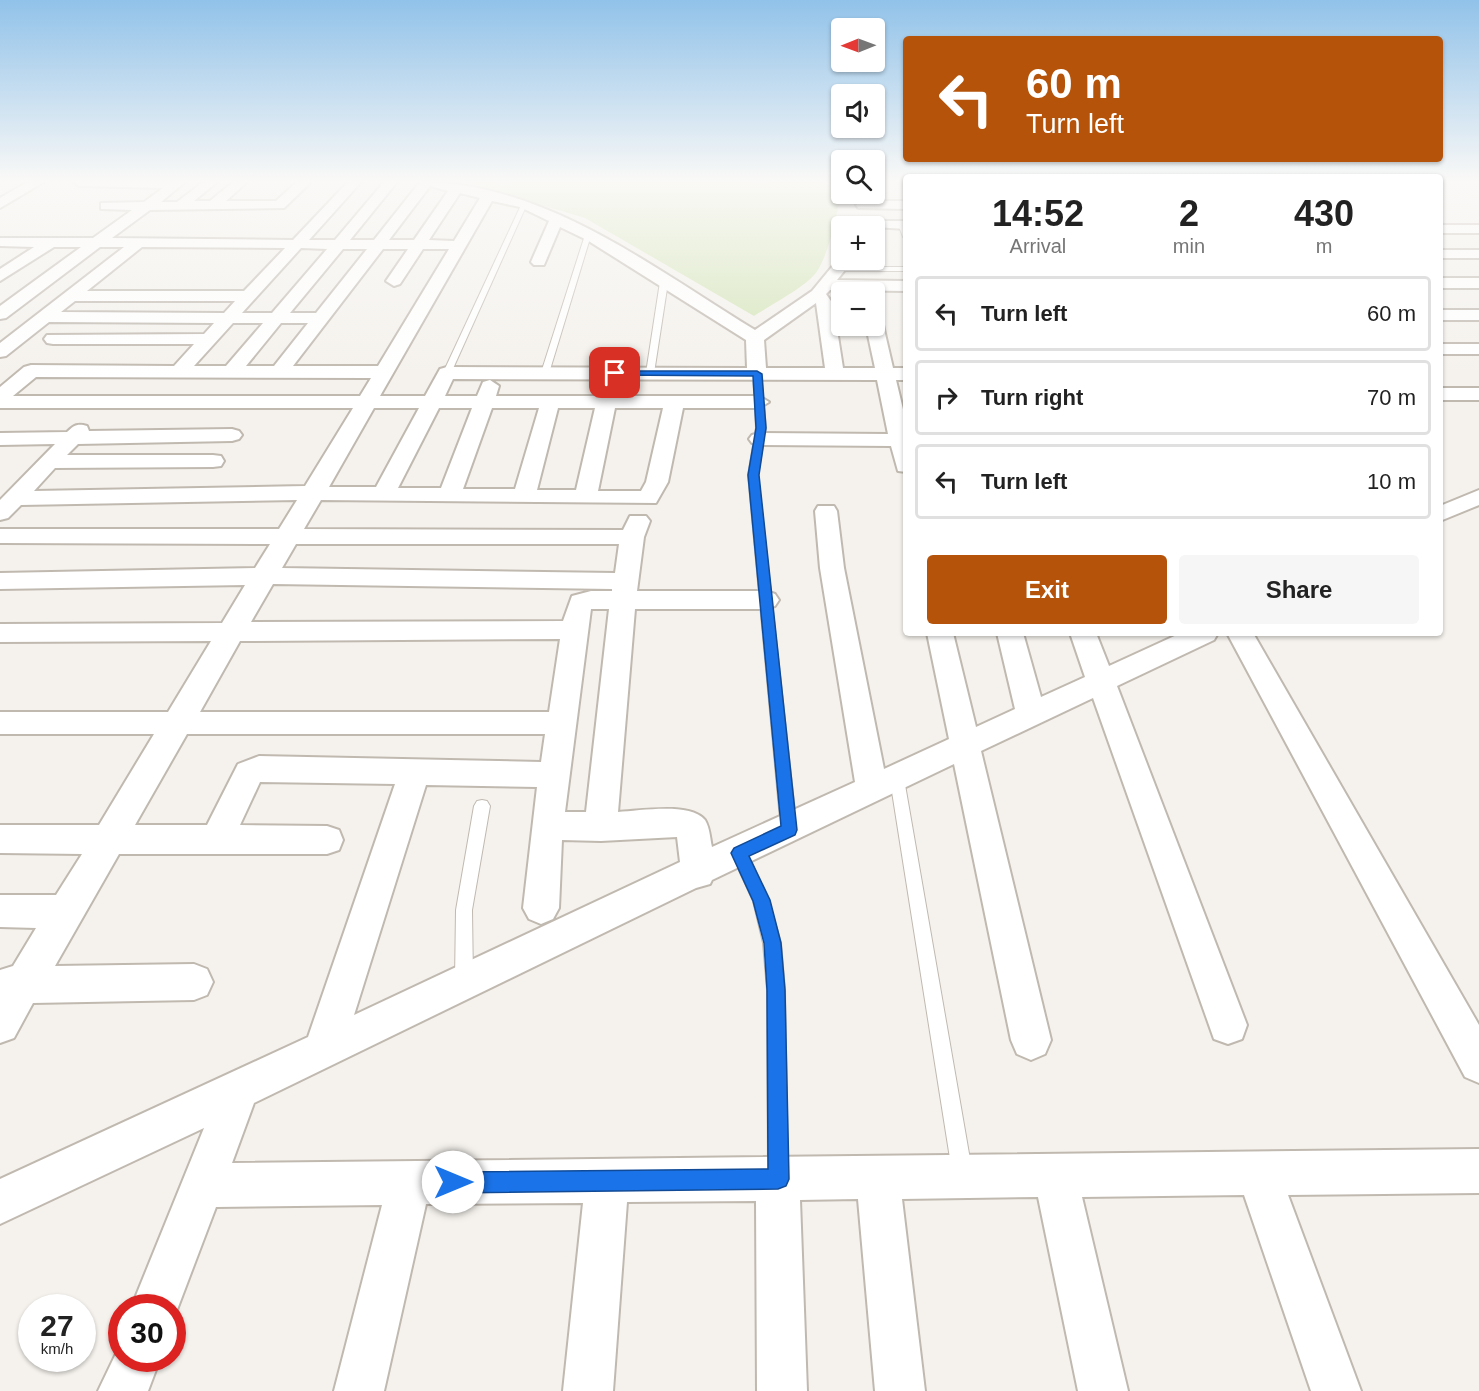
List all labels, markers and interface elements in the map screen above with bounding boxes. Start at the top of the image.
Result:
north arrow [831,18,885,72]
map controls [831,18,885,336]
icon: left [927,60,1005,138]
text: 60 m [1026,60,1122,107]
button: sound [831,84,885,138]
text: Turn left [1026,109,1124,139]
button: search [831,150,885,204]
text: 14:52 [992,193,1084,234]
text: 2 [1179,193,1199,234]
text: 430 [1294,193,1354,234]
button: + [831,216,885,270]
text: Arrival [1010,235,1066,257]
text: min [1173,235,1205,257]
text: m [1316,235,1332,257]
button: − [831,282,885,336]
icon: left [930,297,963,330]
text: Turn left [981,301,1067,326]
text: 60 m [1367,301,1416,326]
pin [589,347,640,398]
icon: arrive [598,356,631,389]
icon: right [930,381,963,414]
text: Turn right [981,385,1083,410]
text: 70 m [1367,385,1416,410]
icon: left [930,465,963,498]
text: Turn left [981,469,1067,494]
text: 10 m [1367,469,1416,494]
button: Exit [927,555,1167,624]
button: Share [1179,555,1419,624]
position arrow [421,1150,485,1214]
speed limit sign: 30 [108,1294,186,1372]
text: 27 [40,1309,74,1342]
text: km/h [41,1340,73,1357]

